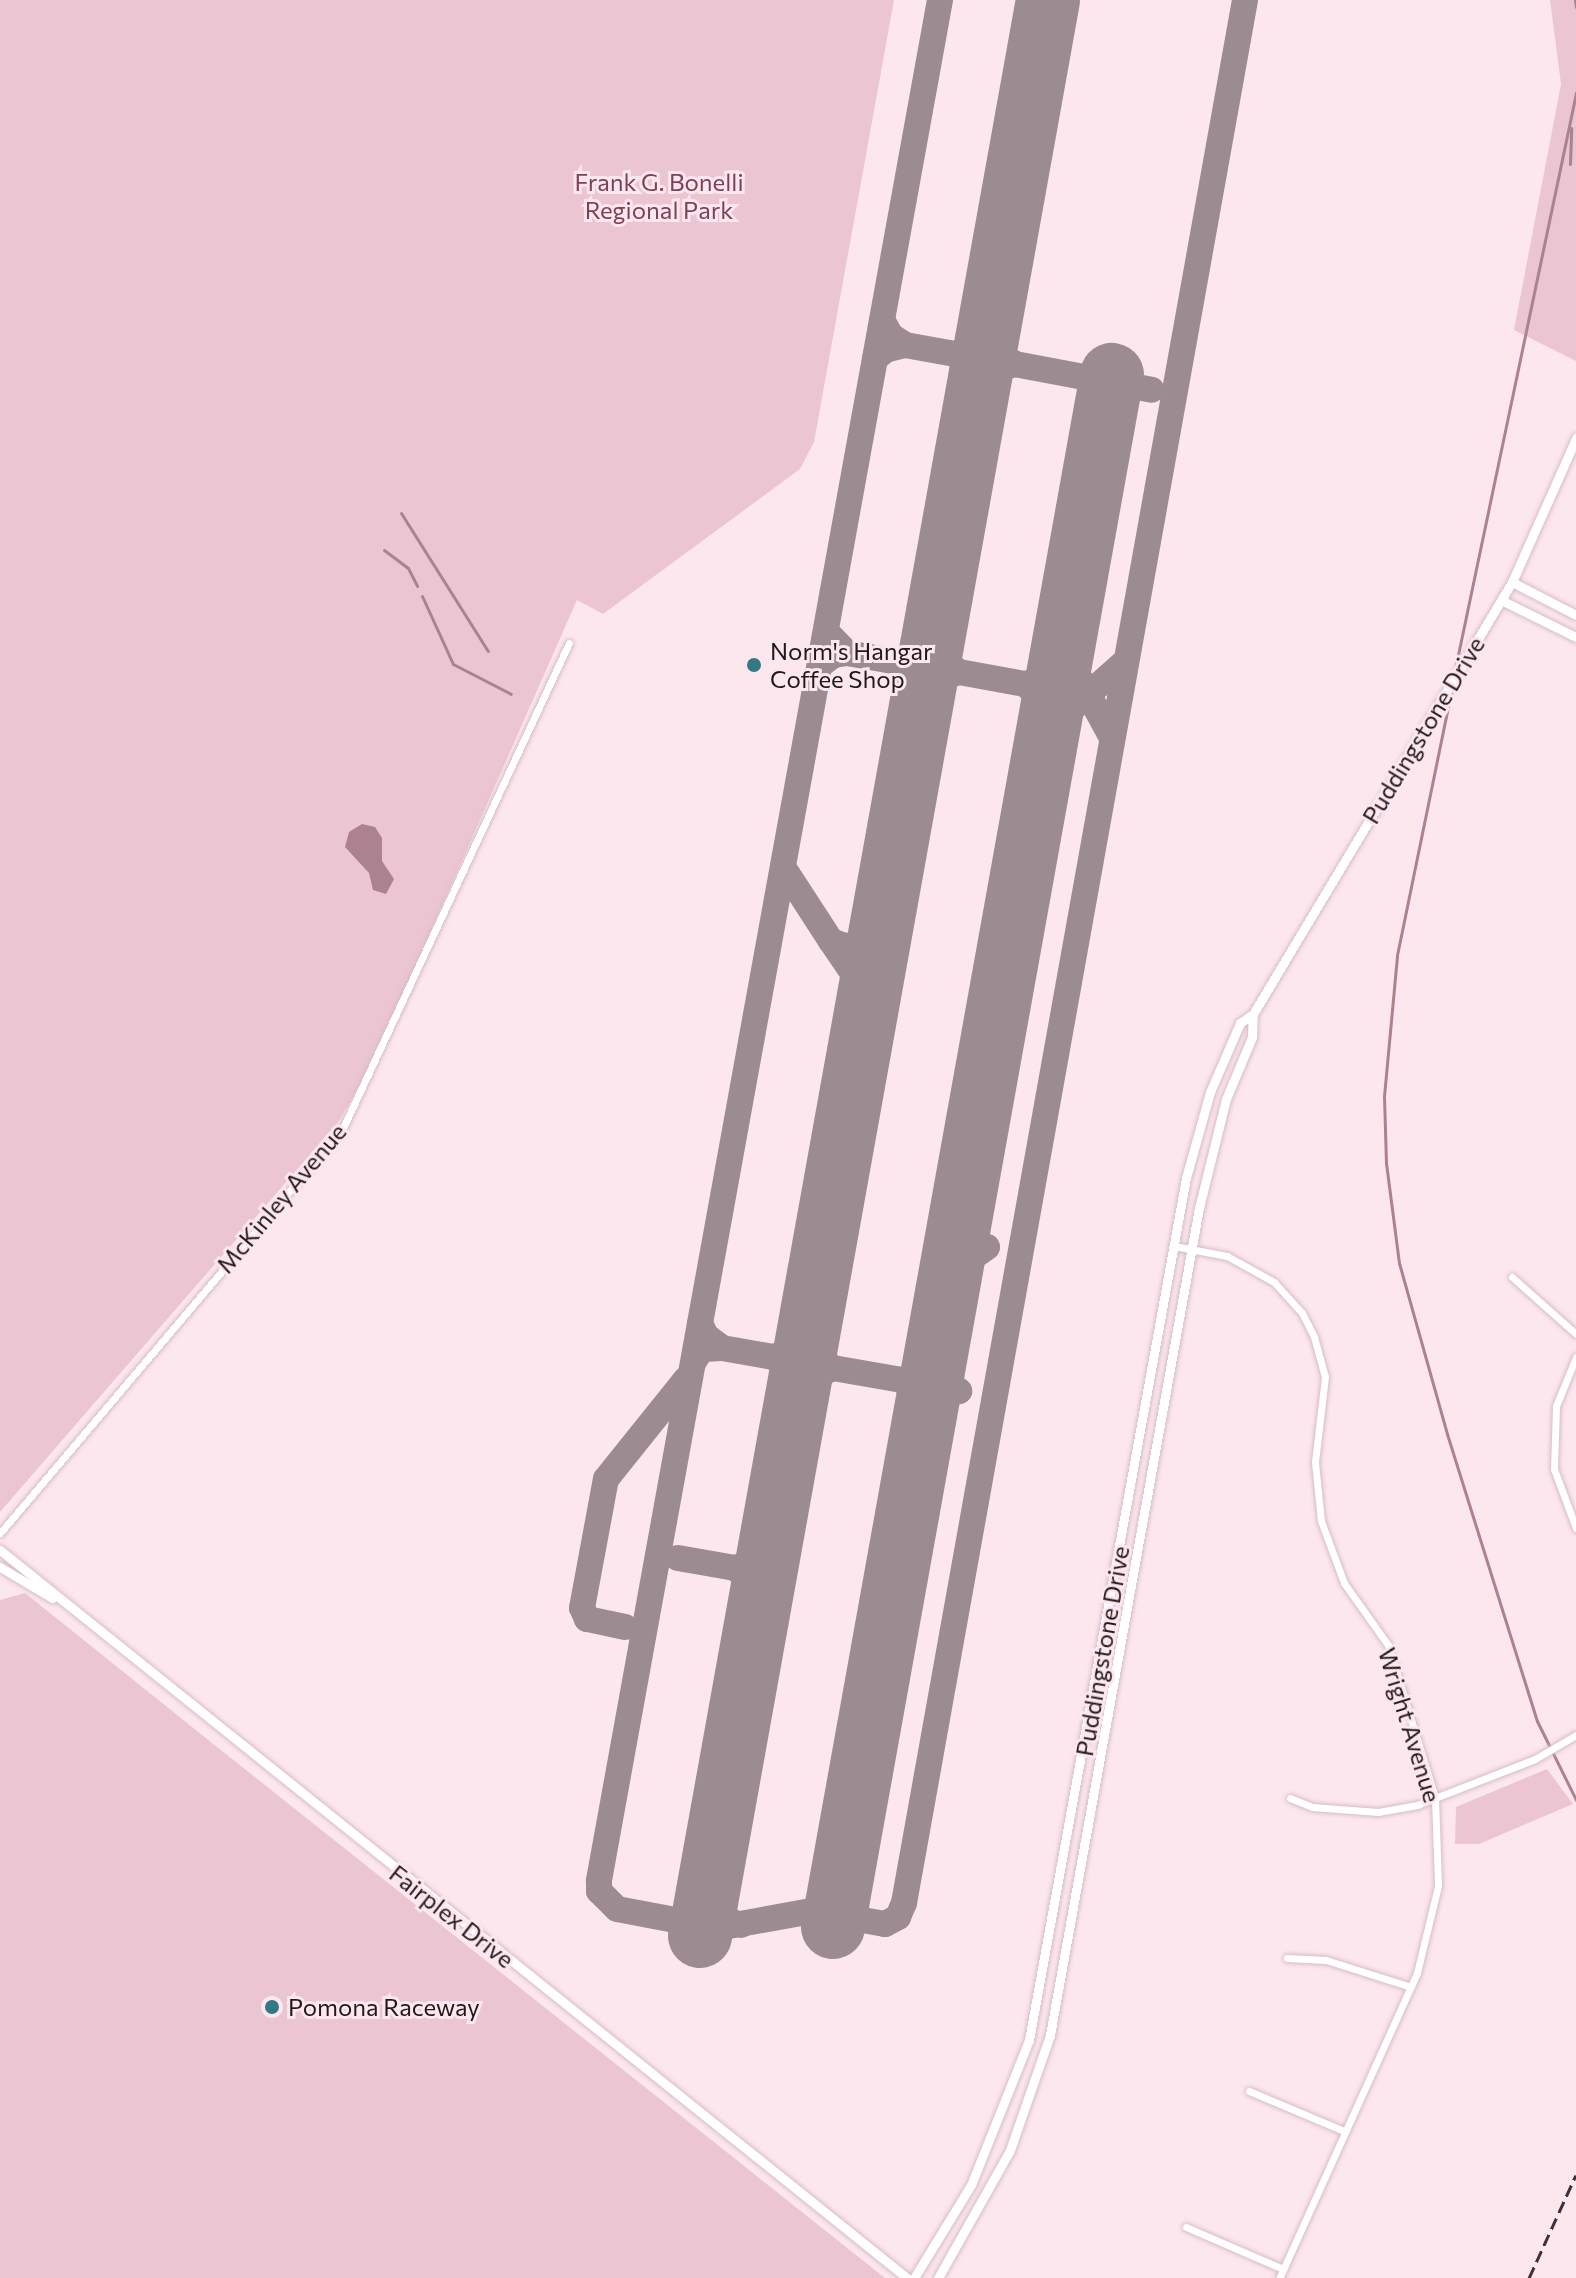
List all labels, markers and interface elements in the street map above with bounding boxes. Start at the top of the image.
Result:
park label: Frank G. Bonelli Regional Park [574,168,744,224]
street label: Puddingstone Drive [1356,631,1490,829]
place label: Norm's Hangar Coffee Shop [770,637,933,693]
marker: Norm's Hangar Coffee Shop [745,656,763,674]
street label: McKinley Avenue [210,1117,352,1279]
street label: Puddingstone Drive [1069,1544,1135,1758]
street label: Wright Avenue [1373,1644,1447,1806]
street label: Fairplex Drive [384,1859,520,1973]
place label: Pomona Raceway [288,1993,480,2021]
marker: Pomona Raceway [263,1998,281,2016]

